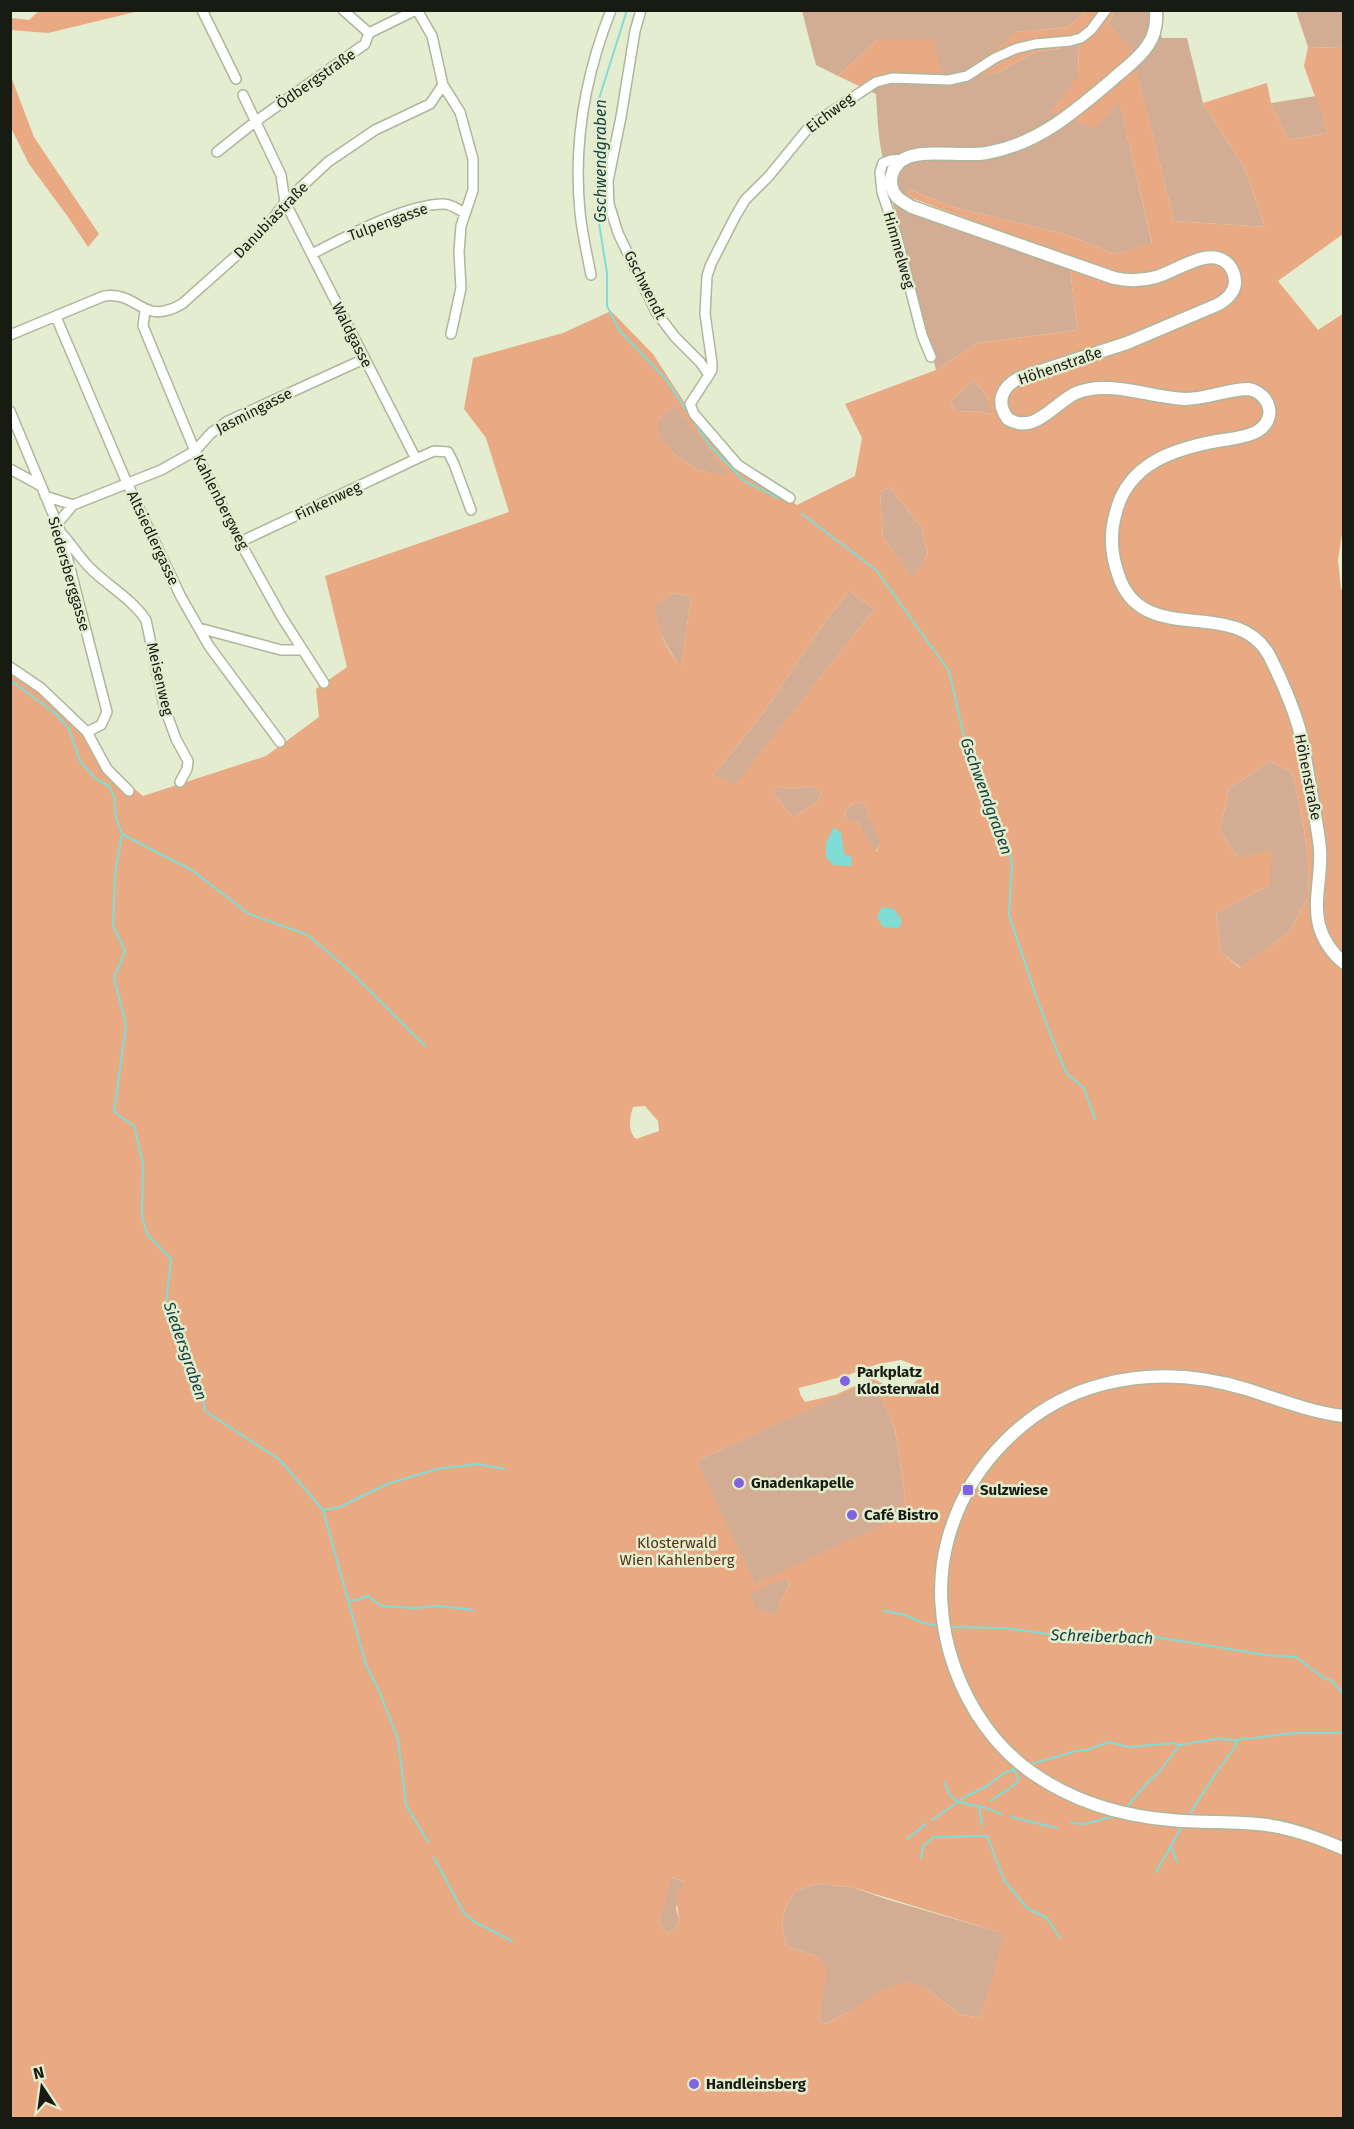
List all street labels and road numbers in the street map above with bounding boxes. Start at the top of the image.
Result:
street label: Ödbergstraße [273,45,359,113]
street label: Eichweg [803,89,858,137]
street label: Danubiastraße [230,178,312,262]
street label: Tulpengasse [346,199,430,245]
street label: Himmelweg [879,209,919,291]
street label: Gschwendt [620,248,670,323]
street label: Waldgasse [328,299,376,371]
street label: Höhenstraße [1016,343,1104,389]
street label: Jasmingasse [213,384,295,438]
street label: Kahlenbergweg [189,452,253,553]
street label: Finkenweg [292,478,364,524]
street label: Altsiedlergasse [123,488,183,588]
street label: Siedersberggasse [44,515,94,633]
street label: Meisenweg [143,641,177,718]
street label: Höhenstraße [1291,732,1325,822]

